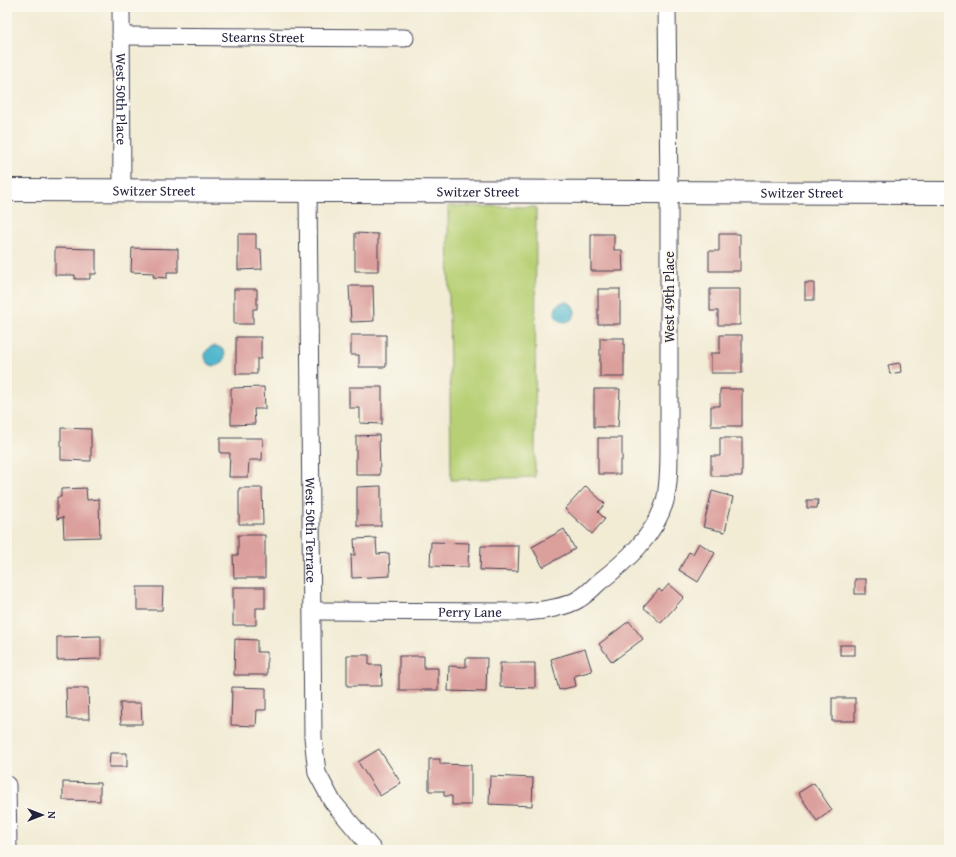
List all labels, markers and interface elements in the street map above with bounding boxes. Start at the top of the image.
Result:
street label: Stearns Street [222,27,305,47]
street label: West 50th Place [111,53,132,145]
street label: Switzer Street [113,180,195,201]
street label: Switzer Street [437,181,519,202]
street label: Switzer Street [761,182,843,203]
street label: West 49th Place [659,251,679,343]
street label: West 50th Terrace [301,477,322,583]
street label: Perry Lane [438,602,502,622]
north arrow [22,795,62,835]
text: N [44,811,60,819]

